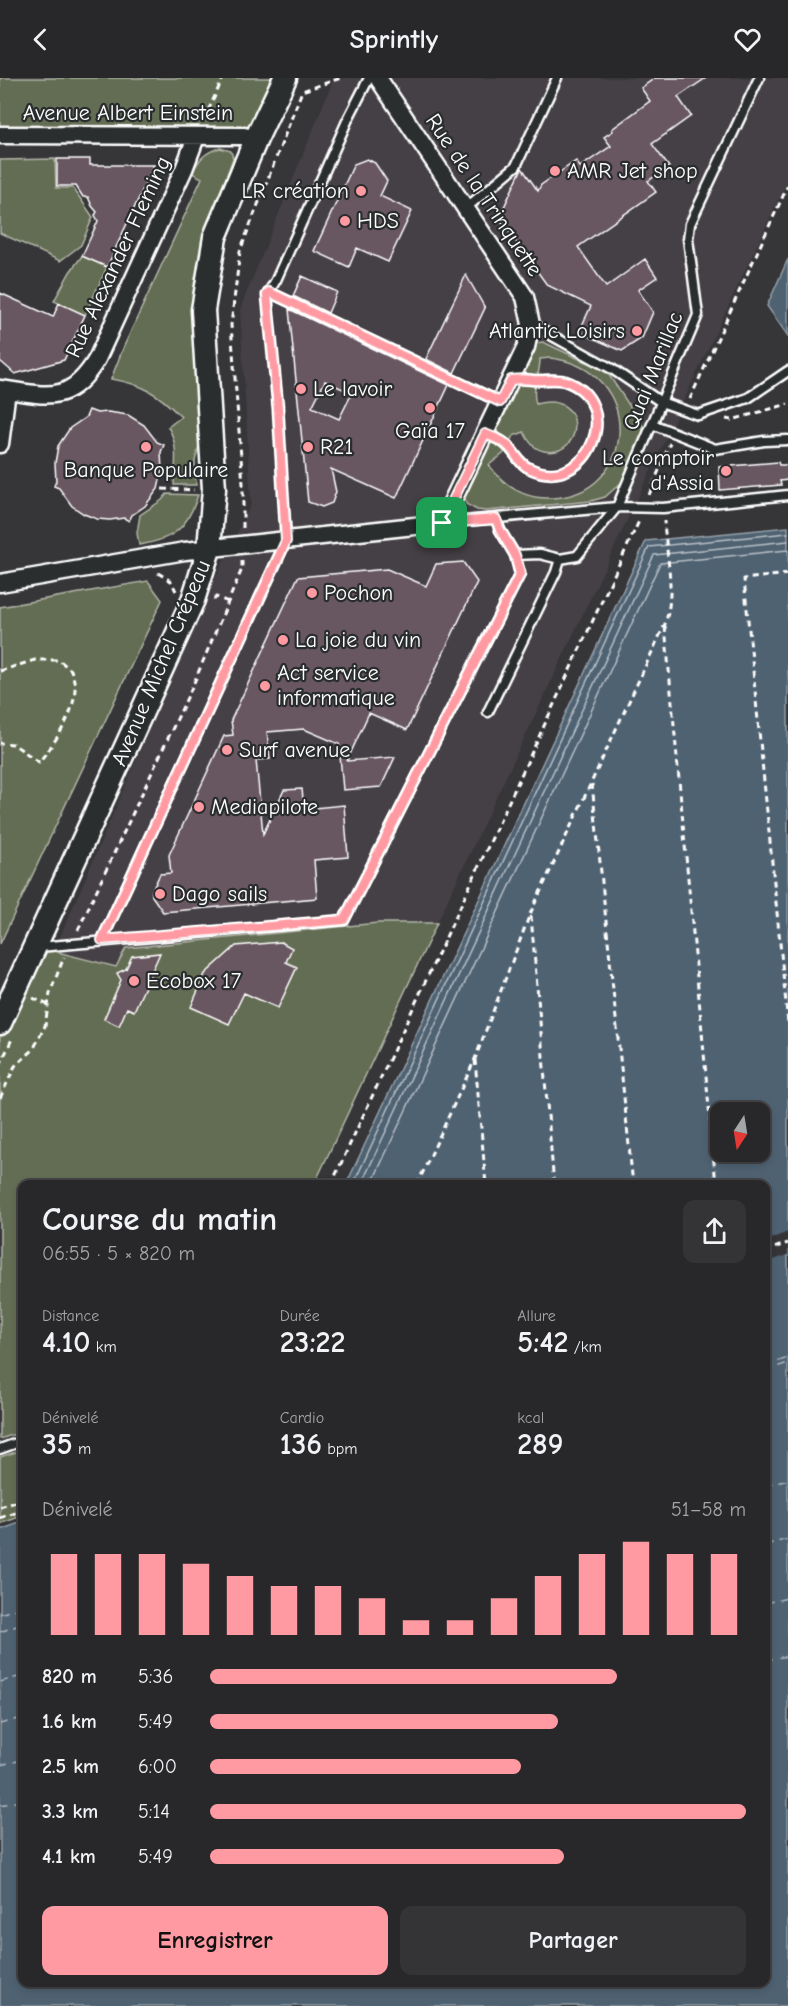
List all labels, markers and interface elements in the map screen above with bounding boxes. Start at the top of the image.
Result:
icon: back [24,23,57,56]
icon: heart [731,23,764,56]
text: Sprintly [350,24,438,55]
street label: Avenue Albert Einstein [23,100,233,126]
street label: Rue de la Trinquette [420,109,548,281]
street label: Rue Alexander Fleming [60,152,176,362]
place label: AMR Jet shop [567,158,698,184]
marker: AMR Jet shop [548,164,562,178]
place label: LR création [241,178,349,204]
marker: LR création [354,184,368,198]
place label: HDS [357,208,399,234]
marker: HDS [338,214,352,228]
street label: Quai Marillac [617,308,689,434]
place label: Atlantic Loisirs [489,318,625,344]
marker: Atlantic Loisirs [630,324,644,338]
place label: Le lavoir [313,376,393,402]
marker: Le lavoir [294,382,308,396]
marker: Gaïa 17 [423,401,437,415]
place label: Gaïa 17 [395,418,466,444]
place label: R21 [320,434,353,460]
marker: Banque Populaire [139,440,153,454]
marker: R21 [301,440,315,454]
place label: Le comptoir d'Assia [602,445,714,496]
place label: Banque Populaire [64,457,228,483]
marker: Le comptoir d'Assia [719,464,733,478]
pin [416,497,467,548]
icon: arrive [425,506,458,539]
street label: Avenue Michel Crépeau [106,556,216,770]
place label: Pochon [324,580,393,606]
marker: Pochon [305,586,319,600]
place label: La joie du vin [295,627,421,653]
marker: La joie du vin [276,633,290,647]
place label: Act service informatique [277,660,395,711]
marker: Act service informatique [258,679,272,693]
place label: Surf avenue [239,737,350,763]
marker: Surf avenue [220,743,234,757]
place label: Mediapilote [211,794,318,820]
marker: Mediapilote [192,800,206,814]
place label: Dago sails [172,881,267,907]
marker: Dago sails [153,887,167,901]
place label: Ecobox 17 [146,968,242,994]
marker: Ecobox 17 [127,974,141,988]
north arrow [710,1102,770,1162]
map controls [710,1102,770,1162]
text: Course du matin [42,1200,277,1238]
button: share [683,1200,746,1263]
text: 06:55 · 5 × 820 m [42,1242,195,1265]
text: Distance [42,1307,99,1325]
text: Durée [280,1307,320,1325]
text: Allure [517,1307,556,1325]
text: 4.10 [42,1325,90,1360]
text: 23:22 [280,1325,345,1360]
text: 5:42 [517,1325,568,1360]
text: km [90,1338,117,1356]
text: /km [568,1338,602,1356]
text: Dénivelé [42,1409,98,1427]
text: Cardio [280,1409,324,1427]
text: kcal [517,1409,544,1427]
text: 35 [42,1427,73,1462]
text: 136 [280,1427,322,1462]
text: 289 [517,1427,563,1462]
text: m [73,1440,91,1458]
text: bpm [322,1440,358,1458]
text: Dénivelé [42,1498,113,1521]
text: 51–58 m [671,1498,746,1521]
text: 820 m [42,1665,97,1688]
text: 5:36 [138,1665,173,1688]
text: 1.6 km [42,1710,97,1733]
text: 5:49 [138,1710,173,1733]
text: 2.5 km [42,1755,99,1778]
text: 6:00 [138,1755,177,1778]
text: 3.3 km [42,1800,98,1823]
text: 5:14 [138,1800,170,1823]
text: 4.1 km [42,1845,96,1868]
text: 5:49 [138,1845,173,1868]
button: Enregistrer [42,1906,388,1975]
button: Partager [400,1906,746,1975]

